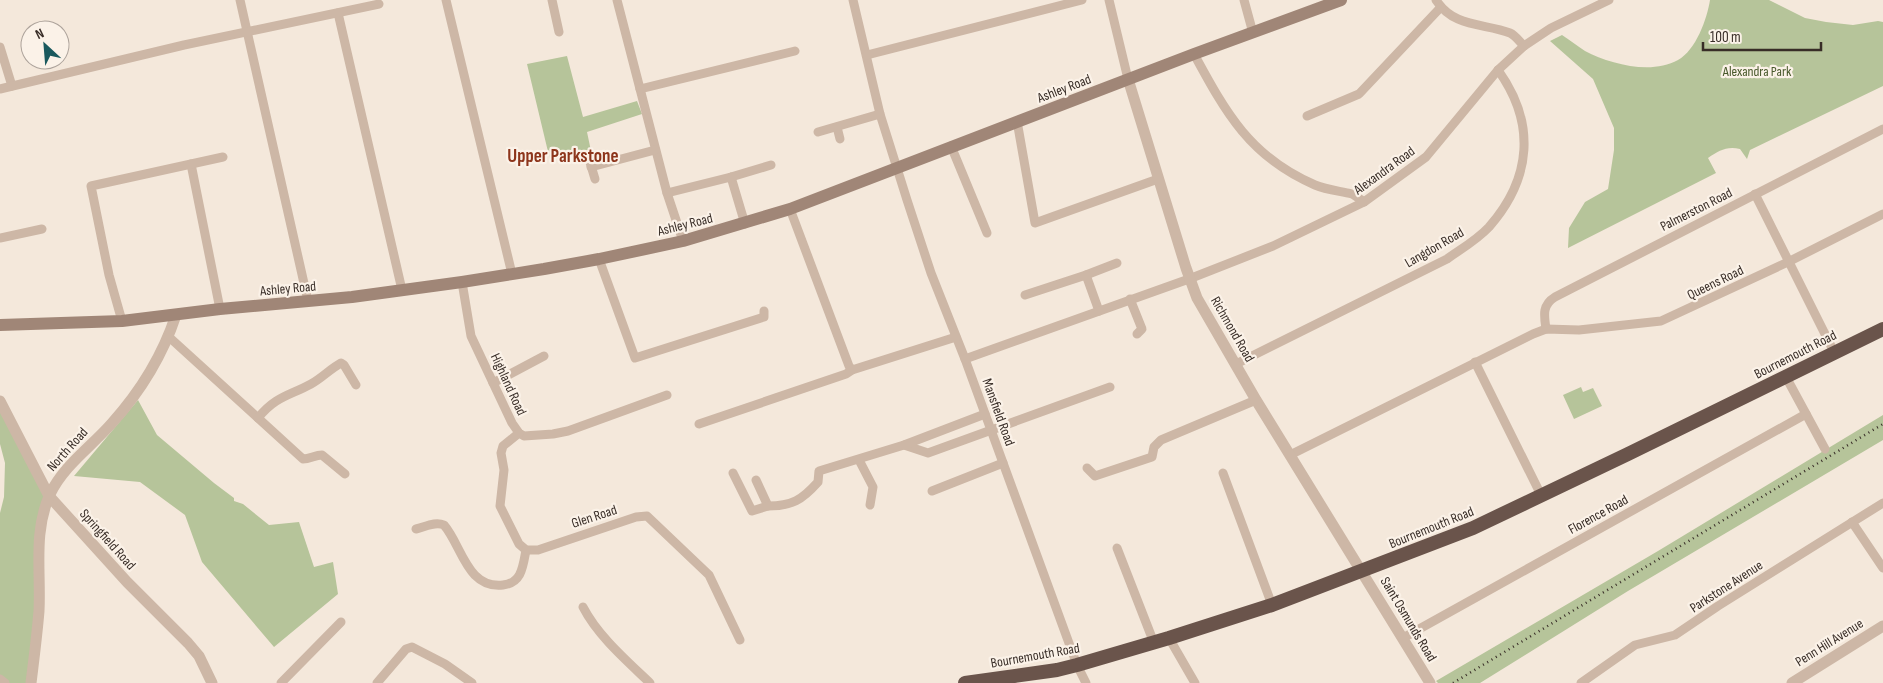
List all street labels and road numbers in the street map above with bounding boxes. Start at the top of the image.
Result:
street label: Ashley Road [1034,70,1094,107]
street label: Alexandra Road [1350,142,1418,199]
street label: Palmerston Road [1657,184,1735,235]
street label: Ashley Road [655,209,715,240]
street label: Langdon Road [1402,224,1467,271]
street label: Queens Road [1684,261,1746,303]
street label: Ashley Road [258,278,317,299]
street label: Richmond Road [1207,293,1258,365]
street label: Bournemouth Road [1751,326,1839,382]
street label: Highland Road [487,350,530,418]
street label: Mansfield Road [978,376,1019,448]
street label: North Road [43,424,92,475]
street label: Florence Road [1565,491,1631,538]
street label: Glen Road [569,501,619,532]
street label: Bournemouth Road [1386,503,1476,552]
street label: Springfield Road [76,506,139,573]
street label: Parkstone Avenue [1687,557,1766,616]
street label: Saint Osmunds Road [1377,574,1441,665]
street label: Penn Hill Avenue [1792,615,1866,670]
street label: Bournemouth Road [989,639,1081,672]

